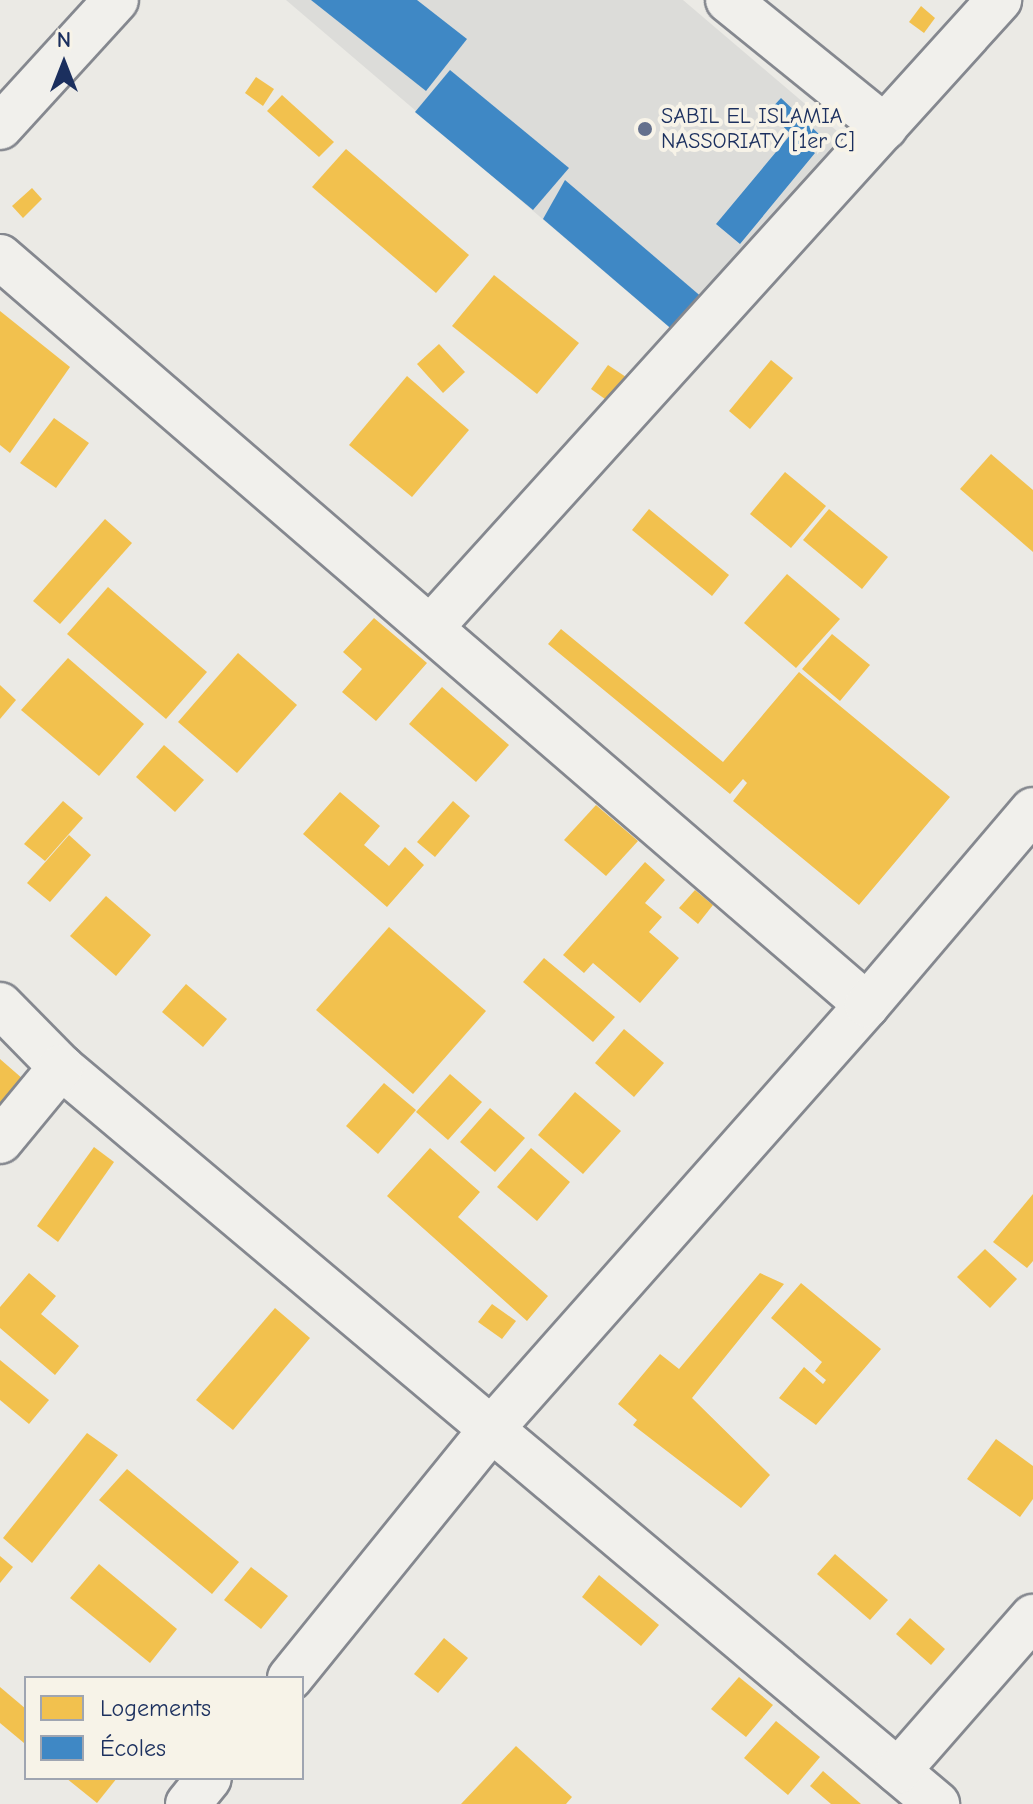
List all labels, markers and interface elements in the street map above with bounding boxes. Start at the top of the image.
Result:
north arrow [24,24,104,104]
text: N [57,27,71,53]
place label: SABIL EL ISLAMIA NASSORIATY [1er C] [661,103,855,154]
marker: SABIL EL ISLAMIA NASSORIATY [1er C] [636,120,654,138]
legend [24,1676,304,1780]
text: Logements [100,1694,211,1722]
text: Écoles [100,1734,166,1762]

